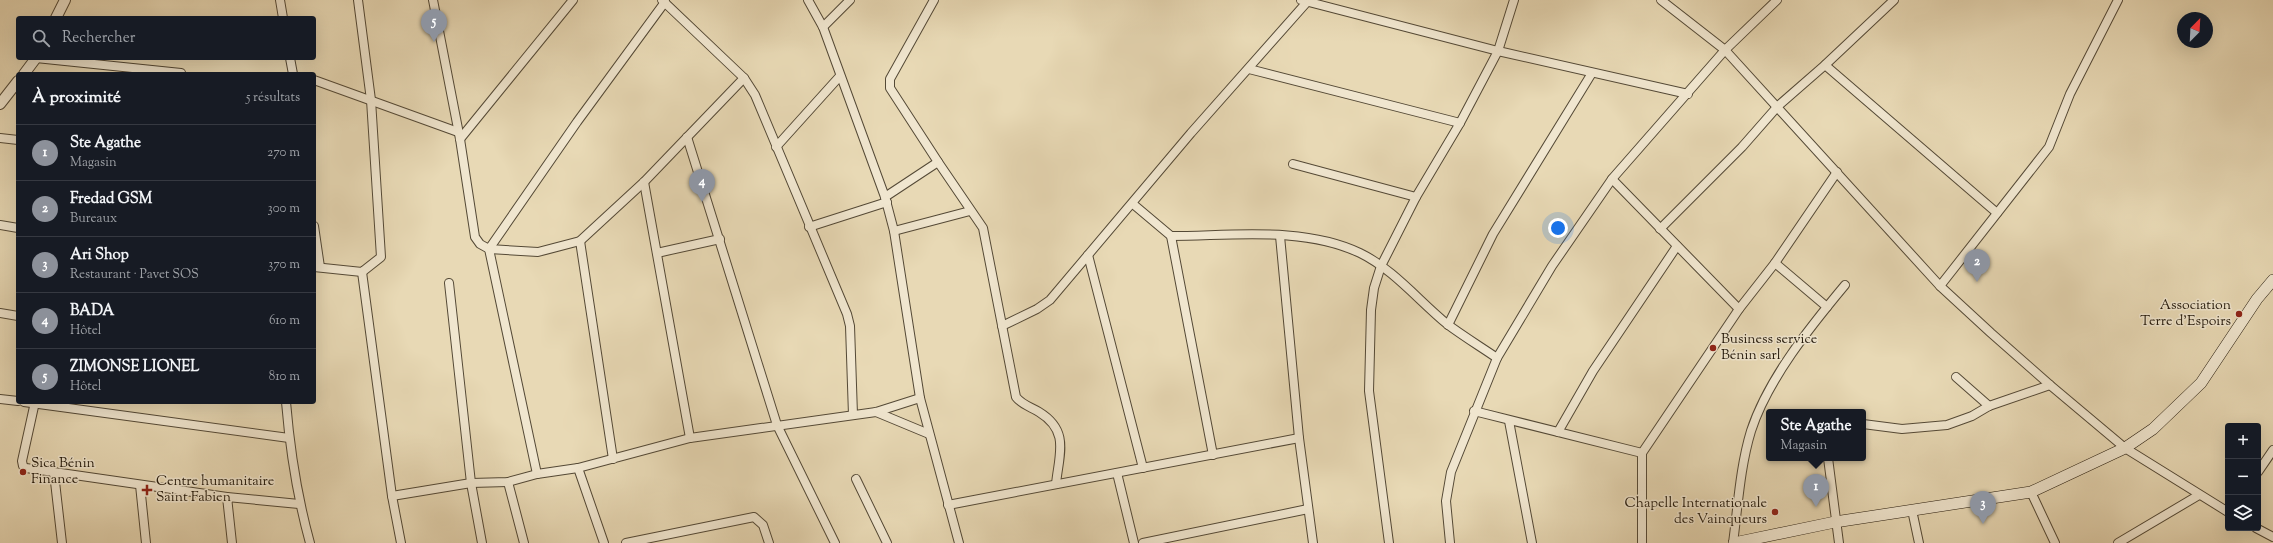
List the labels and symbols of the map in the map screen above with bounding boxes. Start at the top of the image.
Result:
pin: 5 [421,9,447,42]
north arrow [2177,12,2213,48]
pin: 4 [689,169,715,202]
your location [1548,218,1568,238]
pin: 2 [1964,249,1990,282]
place label: Association Terre d'Espoirs [2140,296,2231,332]
marker: Association Terre d'Espoirs [2234,309,2244,319]
place label: Business service Bénin sarl [1721,330,1817,366]
marker: Business service Bénin sarl [1708,343,1718,353]
place label: Sica Bénin Finance [31,454,95,490]
marker: Sica Bénin Finance [18,467,28,477]
place label: Centre humanitaire Saint Fabien [156,472,274,508]
pin: 1 [1803,474,1829,507]
marker: Centre humanitaire Saint Fabien [141,484,153,496]
pin: 3 [1970,491,1996,524]
place label: Chapelle Internationale des Vainqueurs [1625,494,1767,530]
marker: Chapelle Internationale des Vainqueurs [1770,507,1780,517]

